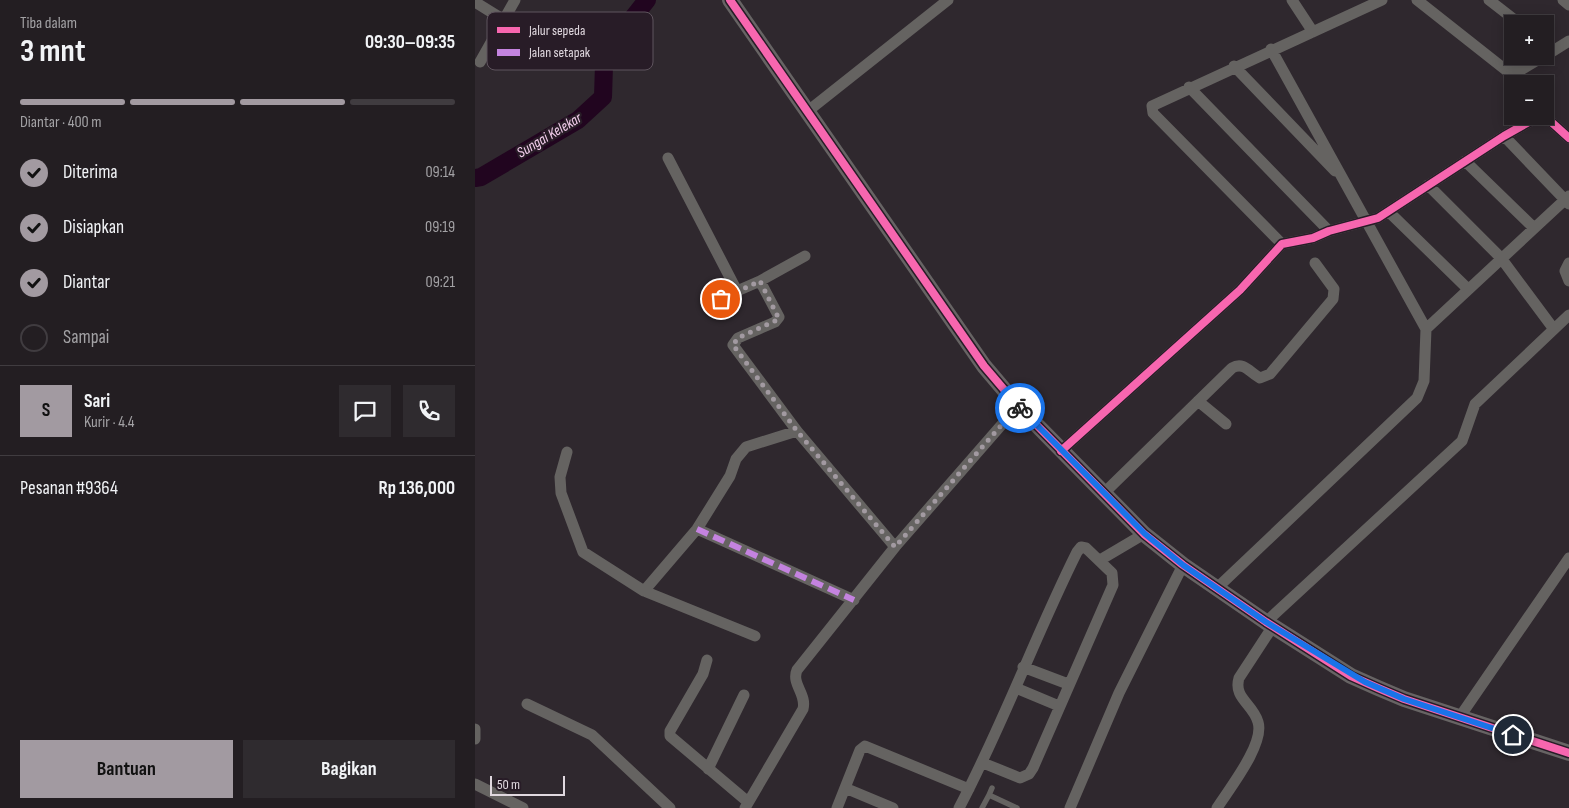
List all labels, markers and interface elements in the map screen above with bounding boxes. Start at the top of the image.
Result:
legend [487,12,653,70]
text: Tiba dalam [20,14,77,33]
map controls [1504,15,1554,125]
button: + [1504,15,1554,65]
text: Jalur sepeda [528,22,585,39]
text: 09:30–09:35 [365,31,455,54]
text: 3 mnt [20,32,86,71]
text: Jalan setapak [528,44,591,61]
button: − [1504,75,1554,125]
water label: Sungai Kelekar [513,108,586,162]
text: Diantar · 400 m [20,113,102,132]
icon: check [20,159,48,187]
text: Diterima [63,161,118,184]
text: 09:14 [425,163,455,182]
icon: check [20,214,48,242]
text: Disiapkan [63,216,124,239]
text: 09:19 [425,218,455,237]
icon: check [20,269,48,297]
text: Diantar [63,271,110,294]
text: 09:21 [426,273,455,292]
pin [700,278,742,320]
icon: bag [707,285,735,313]
text: Sampai [63,326,109,349]
courier [995,383,1045,433]
button: chat [339,385,391,437]
button: phone [403,385,455,437]
text: Sari [84,390,110,413]
icon: bike [1006,394,1034,422]
text: S [42,399,50,422]
text: Kurir · 4.4 [84,413,135,432]
text: Pesanan #9364 [20,477,118,500]
text: Rp 136,000 [378,477,455,500]
pin [1492,714,1534,756]
icon: home [1499,721,1527,749]
button: Bantuan [20,740,233,798]
button: Bagikan [243,740,455,798]
scale bar [490,773,565,796]
text: 50 m [497,776,520,793]

